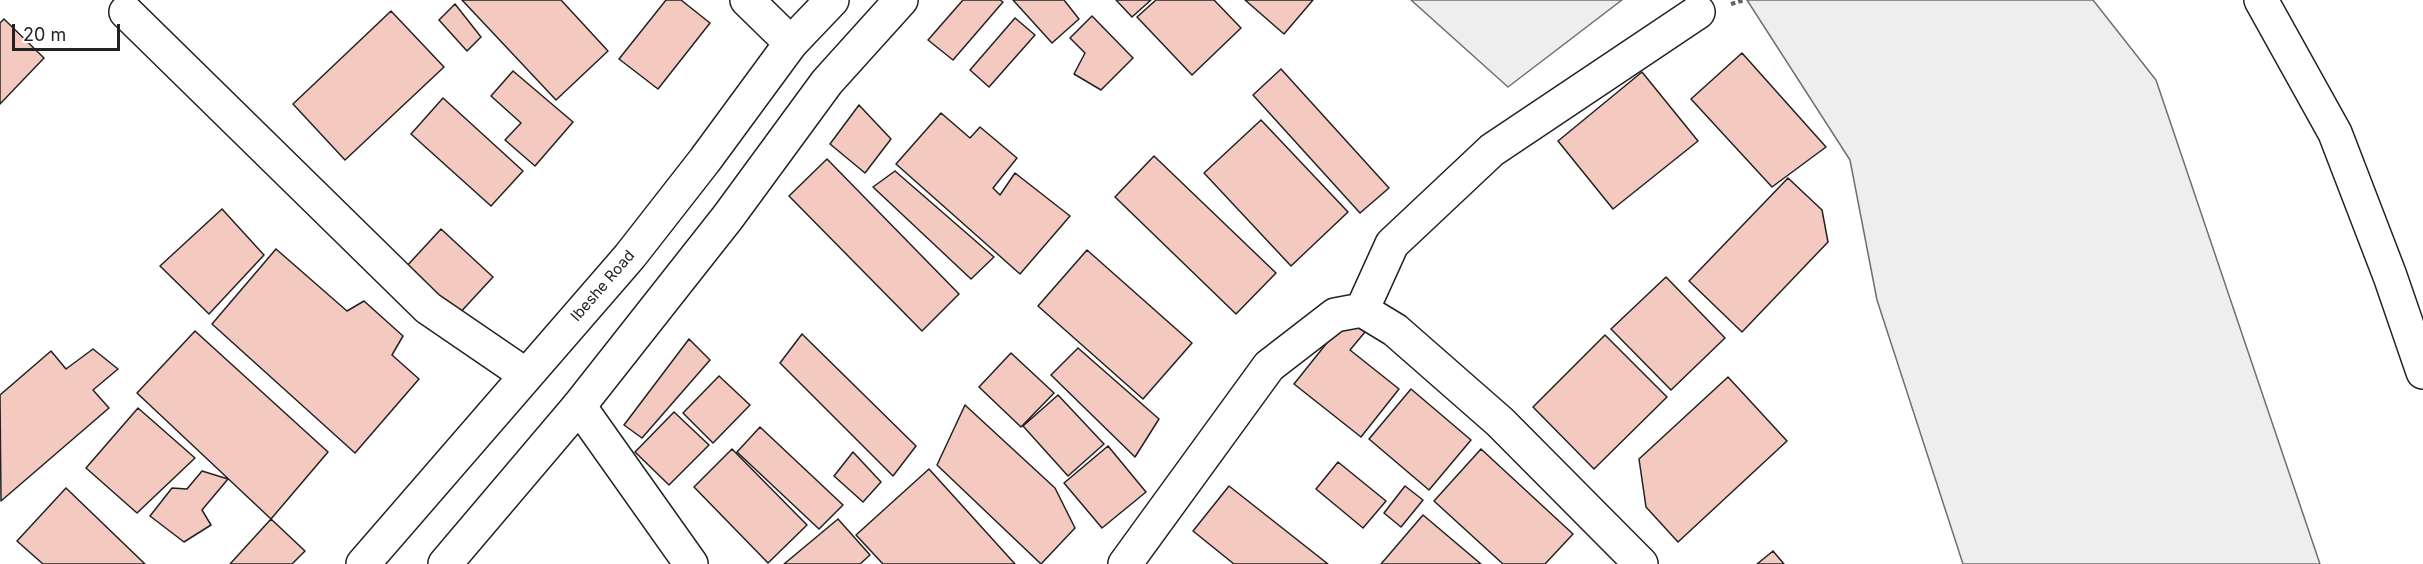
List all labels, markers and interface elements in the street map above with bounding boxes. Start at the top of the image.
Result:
scale bar [15,12,123,50]
text: 20 m [23,24,66,45]
street label: Ibeshe Road [567,247,639,325]

